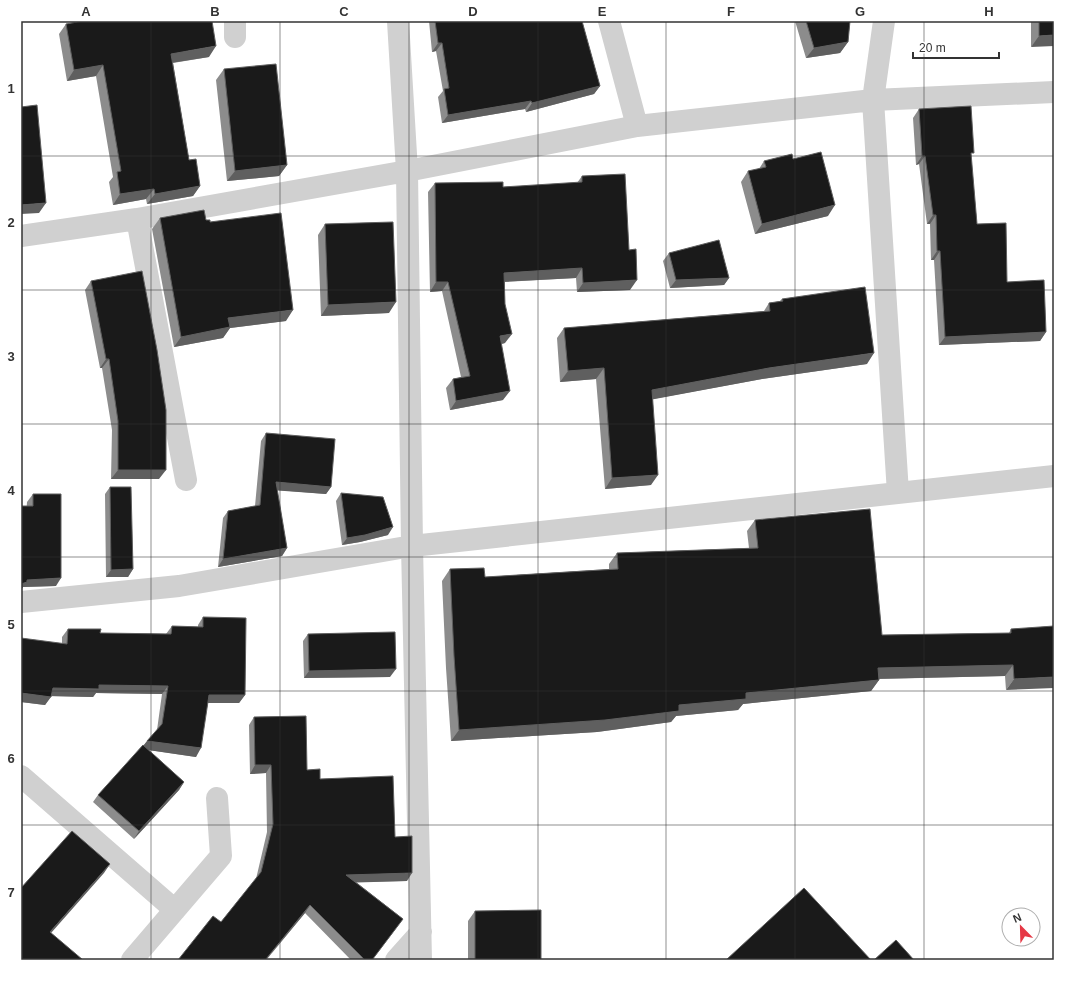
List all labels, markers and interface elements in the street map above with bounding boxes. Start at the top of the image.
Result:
text: A [81,4,91,19]
text: B [210,4,220,19]
text: C [339,4,349,19]
text: D [468,4,478,19]
text: E [598,4,607,19]
text: F [727,4,735,19]
text: G [855,4,865,19]
text: H [984,4,994,19]
scale bar [913,34,999,60]
text: 20 m [919,41,946,55]
text: 1 [7,81,15,96]
text: 2 [7,215,15,230]
text: 3 [7,349,15,364]
text: 4 [7,483,15,498]
text: 5 [7,617,15,632]
text: 6 [7,751,15,766]
text: 7 [7,885,15,900]
north arrow [1001,907,1041,947]
text: N [1011,911,1023,925]

